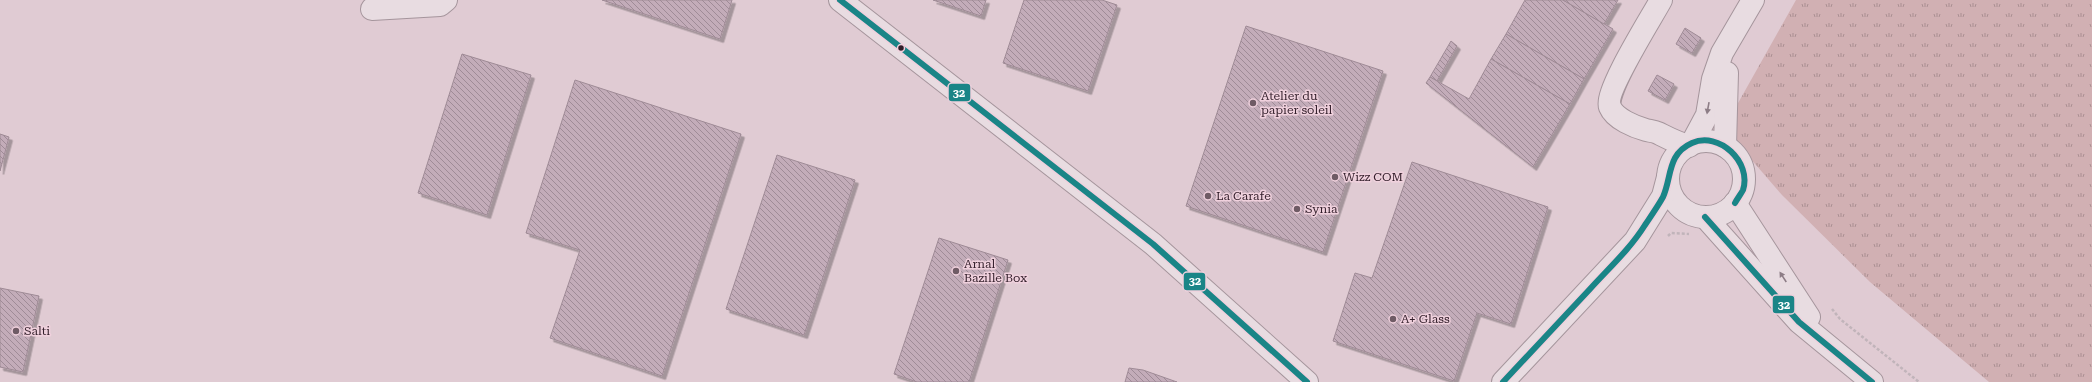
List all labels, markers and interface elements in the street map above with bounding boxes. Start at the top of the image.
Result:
unlabelled marker [896,43,906,53]
line badge: 32 [948,83,971,102]
text: 32 [953,87,965,100]
place label: Atelier du papier soleil [1261,89,1333,117]
marker: Atelier du papier soleil [1248,98,1258,108]
one-way arrow [1705,102,1711,114]
place label: Wizz COM [1343,170,1403,184]
marker: Wizz COM [1330,172,1340,182]
place label: La Carafe [1216,189,1271,203]
marker: La Carafe [1203,191,1213,201]
place label: Synia [1305,202,1338,216]
marker: Synia [1292,204,1302,214]
place label: Arnal Bazille Box [964,257,1027,285]
marker: Arnal Bazille Box [951,266,961,276]
line badge: 32 [1183,272,1206,291]
one-way arrow [1779,272,1787,282]
text: 32 [1189,275,1201,288]
line badge: 32 [1772,295,1795,314]
text: 32 [1778,299,1790,312]
place label: A+ Glass [1401,312,1450,326]
marker: A+ Glass [1388,314,1398,324]
place label: Salti [24,324,50,338]
marker: Salti [11,326,21,336]

